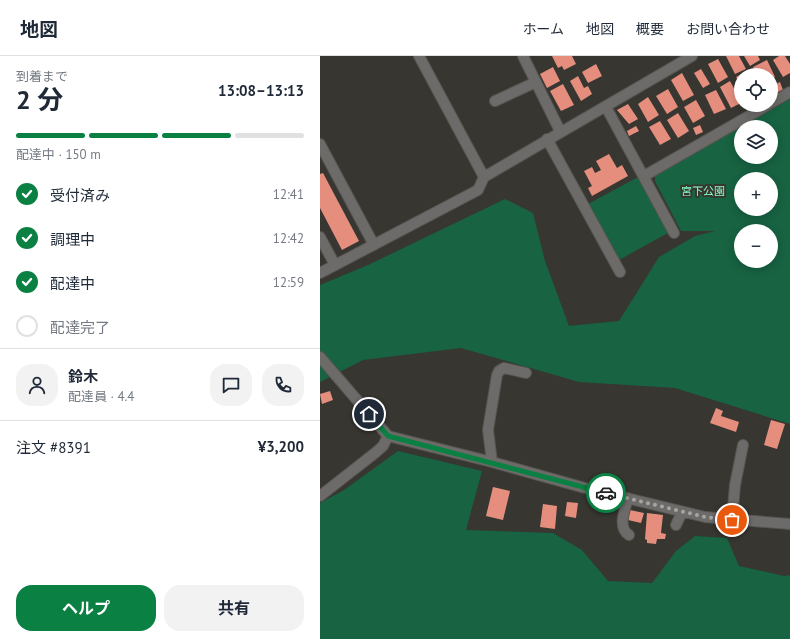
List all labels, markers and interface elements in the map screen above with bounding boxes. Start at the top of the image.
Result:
text: 地図 [20,17,58,41]
text: ホーム [522,20,564,38]
text: 地図 [586,20,614,38]
text: 概要 [636,20,664,38]
text: お問い合わせ [686,20,770,38]
text: 到着まで [16,68,68,85]
map controls [734,68,778,268]
button: locate [734,68,778,112]
text: 13:08–13:13 [218,81,304,100]
text: 2 分 [16,83,63,116]
button: layers [734,120,778,164]
text: 配達中 · 150 m [16,146,101,163]
button: + [734,172,778,216]
icon: check [16,183,38,205]
park label: 宮下公園 [681,184,725,198]
text: 受付済み [50,186,110,205]
text: 12:41 [273,186,304,203]
button: − [734,224,778,268]
icon: check [16,227,38,249]
text: 調理中 [50,230,95,249]
text: 12:42 [273,230,304,247]
icon: check [16,271,38,293]
text: 配達中 [50,274,95,293]
text: 12:59 [273,274,304,291]
text: 配達完了 [50,318,110,337]
button: person [16,364,58,406]
button: chat [210,364,252,406]
button: phone [262,364,304,406]
text: 鈴木 [68,367,98,386]
text: 配達員 · 4.4 [68,388,134,405]
pin [352,397,386,431]
icon: home [358,403,380,425]
text: ¥3,200 [258,437,304,456]
text: 注文 #8391 [16,438,91,457]
courier [586,473,626,513]
icon: car [595,482,617,504]
pin [715,503,749,537]
icon: bag [721,509,743,531]
button: ヘルプ [16,585,156,631]
button: 共有 [164,585,304,631]

